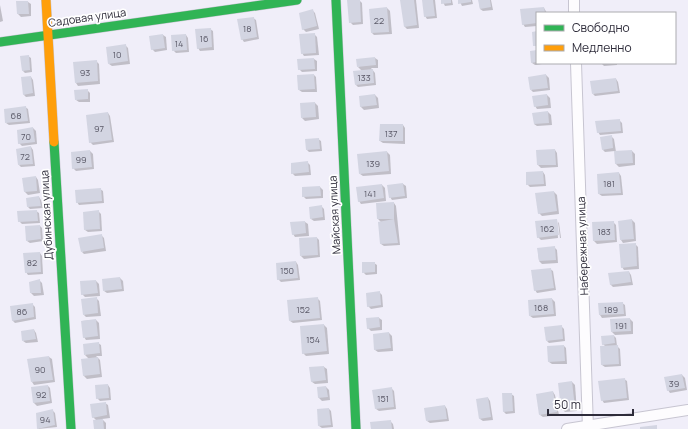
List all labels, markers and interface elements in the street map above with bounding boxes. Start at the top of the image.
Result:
street label: Садовая улица [47,4,127,30]
legend [536,12,676,64]
house number: 22 [374,14,384,27]
text: Свободно [572,19,630,36]
house number: 18 [243,22,251,35]
house number: 16 [199,32,209,45]
house number: 14 [175,37,183,50]
text: Медленно [572,39,632,56]
house number: 10 [113,48,122,61]
house number: 93 [80,66,90,79]
house number: 133 [357,71,371,84]
house number: 68 [11,109,21,122]
house number: 97 [94,122,104,135]
house number: 137 [384,127,398,140]
house number: 70 [21,130,31,143]
house number: 72 [20,150,30,163]
house number: 99 [75,153,87,166]
house number: 139 [366,157,380,170]
street label: Дубинская улица [36,170,56,260]
street label: Майская улица [324,175,344,255]
house number: 181 [603,177,615,190]
house number: 141 [364,187,376,200]
street label: Набережная улица [573,196,591,296]
house number: 162 [540,222,554,235]
house number: 183 [597,225,611,238]
house number: 82 [27,256,37,269]
house number: 150 [280,264,294,277]
house number: 168 [534,301,548,314]
house number: 152 [296,303,310,316]
house number: 189 [604,303,618,316]
house number: 86 [17,305,28,318]
house number: 191 [615,319,627,332]
house number: 154 [306,333,320,346]
house number: 90 [34,363,46,376]
house number: 39 [669,377,679,390]
house number: 92 [36,388,46,401]
scale bar [548,391,633,417]
house number: 151 [377,392,389,405]
text: 50 m [554,396,581,413]
house number: 94 [40,413,50,426]

